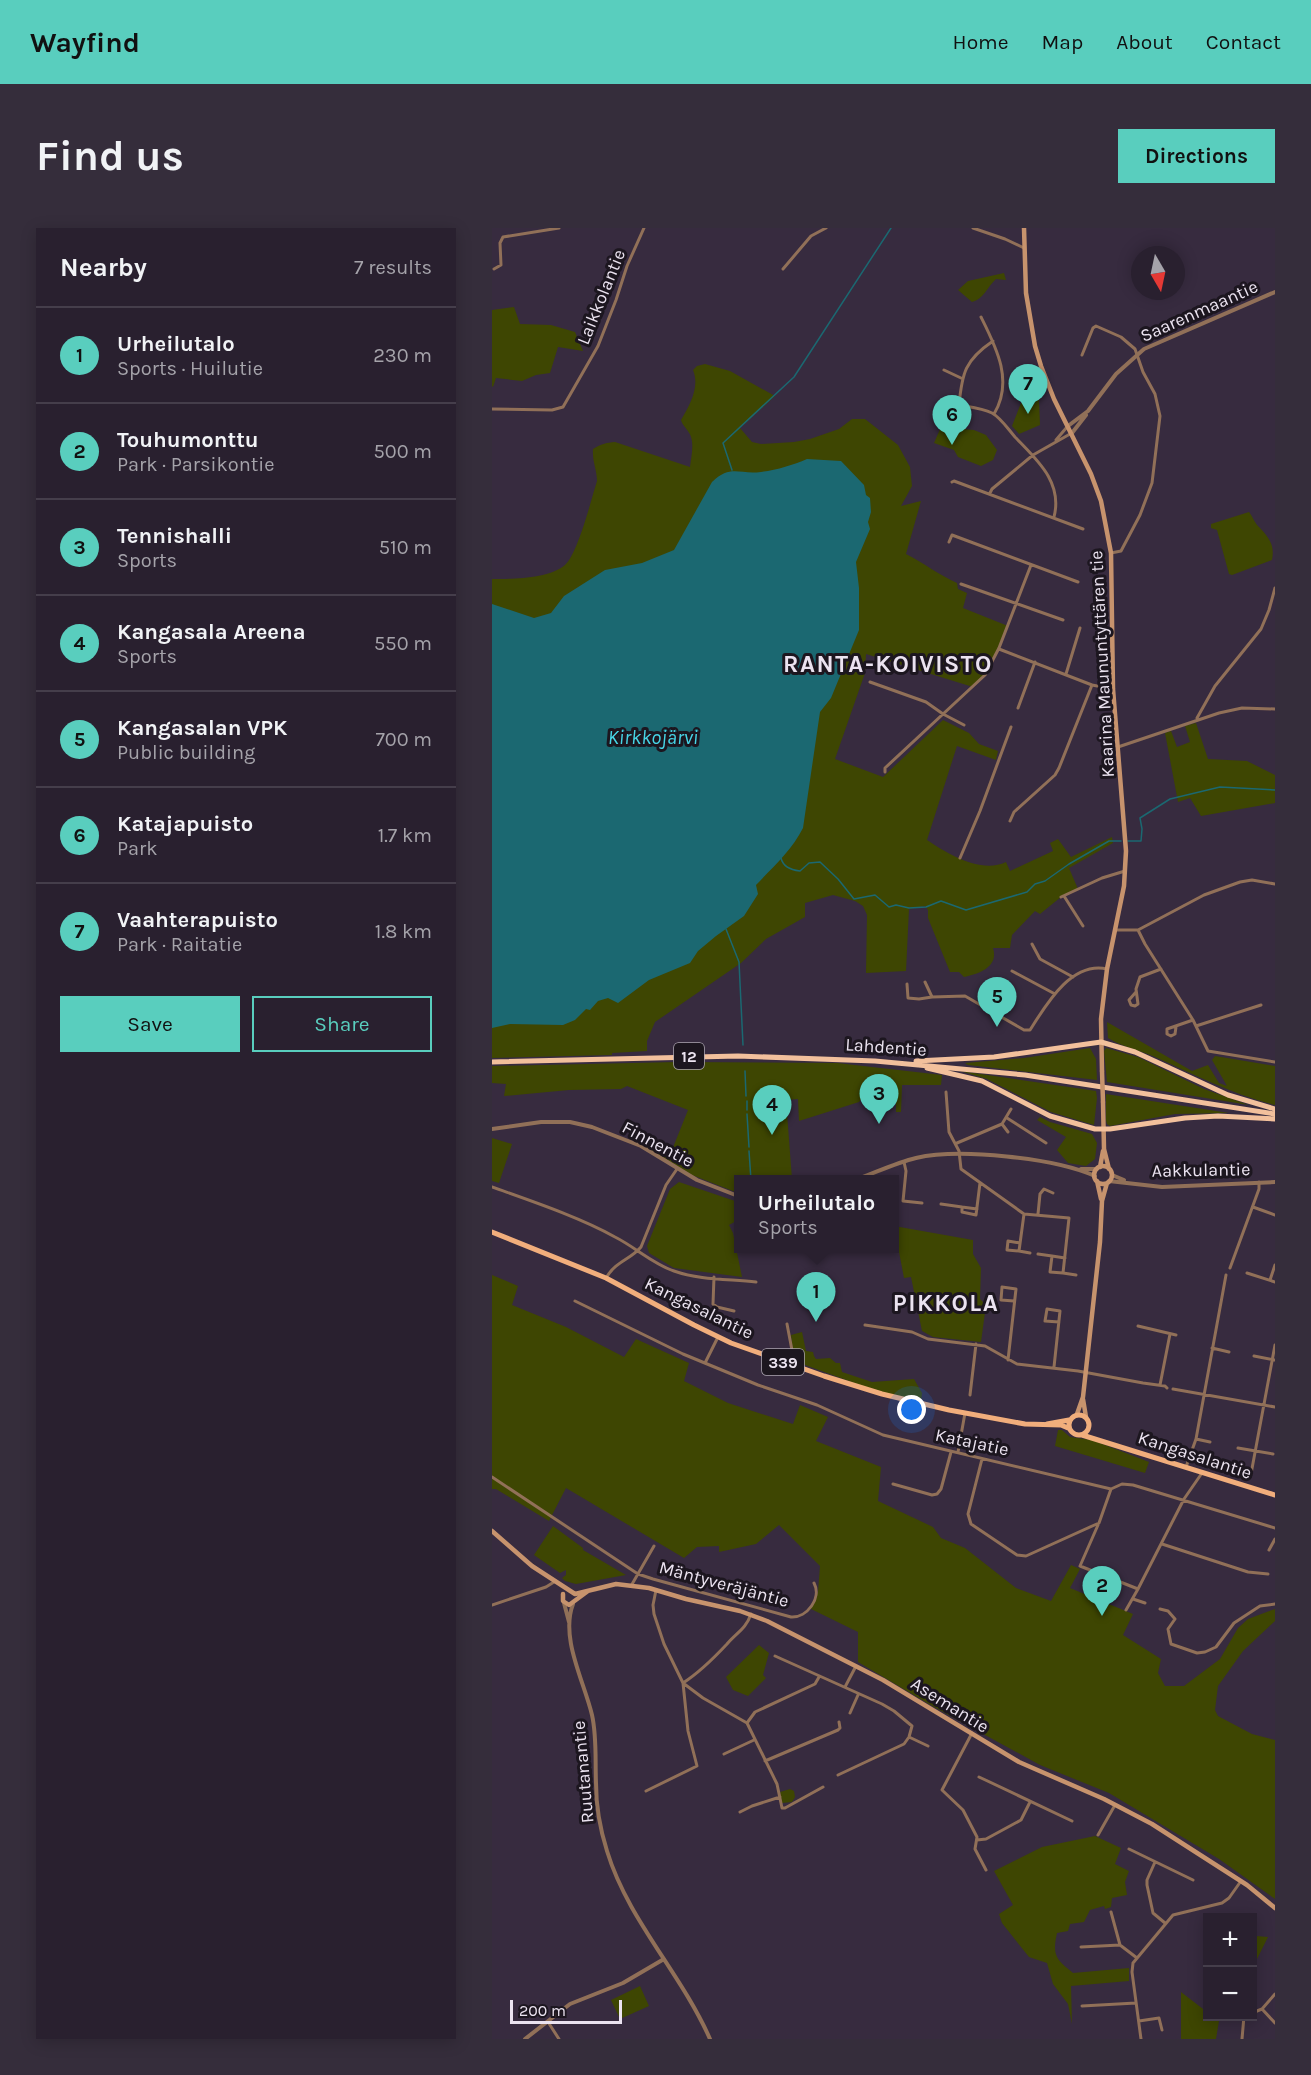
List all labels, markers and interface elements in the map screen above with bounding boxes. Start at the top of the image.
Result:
text: Wayfind [30,26,140,59]
text: Home [953,30,1009,54]
text: Map [1042,30,1083,54]
text: About [1116,30,1173,54]
text: Contact [1206,30,1281,54]
button: Directions [1118,129,1275,183]
text: Find us [36,131,184,181]
street label: Laikkolantie [572,246,630,348]
north arrow [1131,246,1185,300]
text: Nearby [60,252,147,283]
text: 7 results [354,256,432,279]
street label: Saarenmaantie [1137,275,1261,347]
text: Urheilutalo [117,331,235,357]
text: 1 [76,344,83,367]
text: 230 m [373,344,432,367]
text: Sports · Huilutie [117,357,263,380]
pin: 7 [1008,364,1048,414]
pin: 6 [932,396,972,445]
text: Touhumonttu [117,427,259,453]
text: 2 [73,440,86,463]
text: 500 m [374,440,432,463]
text: Park · Parsikontie [117,453,274,476]
text: Tennishalli [117,523,232,549]
text: 3 [73,536,86,559]
text: 510 m [379,536,432,559]
text: Sports [117,549,177,572]
street label: Kaarina Maununtyttären tie [1085,550,1119,778]
text: Kangasala Areena [117,619,306,645]
text: 4 [74,632,85,655]
text: 550 m [374,632,432,655]
text: Sports [117,645,177,668]
district label: RANTA-KOIVISTO [783,650,993,678]
text: Kangasalan VPK [117,715,287,741]
water label: Kirkkojärvi [608,726,698,749]
text: 5 [74,728,85,751]
text: 700 m [375,728,432,751]
text: Public building [117,741,255,764]
text: Katajapuisto [117,811,253,837]
text: 6 [73,824,86,847]
text: 1.7 km [378,824,432,847]
text: Park [117,837,158,860]
text: Vaahterapuisto [117,907,278,933]
text: 7 [75,920,84,943]
text: 1.8 km [375,920,432,943]
text: Park · Raitatie [117,933,242,956]
pin: 5 [978,978,1016,1027]
button: Save [60,996,240,1052]
button: Share [252,996,432,1052]
street label: Lahdentie [845,1033,927,1061]
road number: 12 [674,1043,704,1069]
pin: 3 [860,1074,898,1124]
pin: 4 [752,1086,792,1135]
street label: Finnentie [618,1116,698,1172]
street label: Aakkulantie [1152,1158,1250,1182]
popup [734,1175,899,1253]
text: Urheilutalo [758,1190,875,1216]
text: Sports [758,1216,818,1239]
street label: Kangasalantie [641,1272,757,1344]
pin: 1 [796,1272,836,1322]
district label: PIKKOLA [893,1289,999,1317]
road number: 339 [762,1349,804,1375]
your location [897,1395,926,1424]
street label: Katajatie [933,1424,1011,1460]
street label: Kangasalantie [1135,1426,1255,1484]
street label: Mäntyveräjäntie [657,1556,791,1612]
pin: 2 [1082,1566,1122,1616]
street label: Asemantie [907,1672,993,1738]
street label: Ruutanantie [568,1720,598,1824]
map controls [1203,1913,1257,2021]
button: + [1203,1913,1257,1967]
button: − [1203,1967,1257,2021]
scale bar [510,1997,622,2024]
text: 200 m [519,2001,566,2020]

